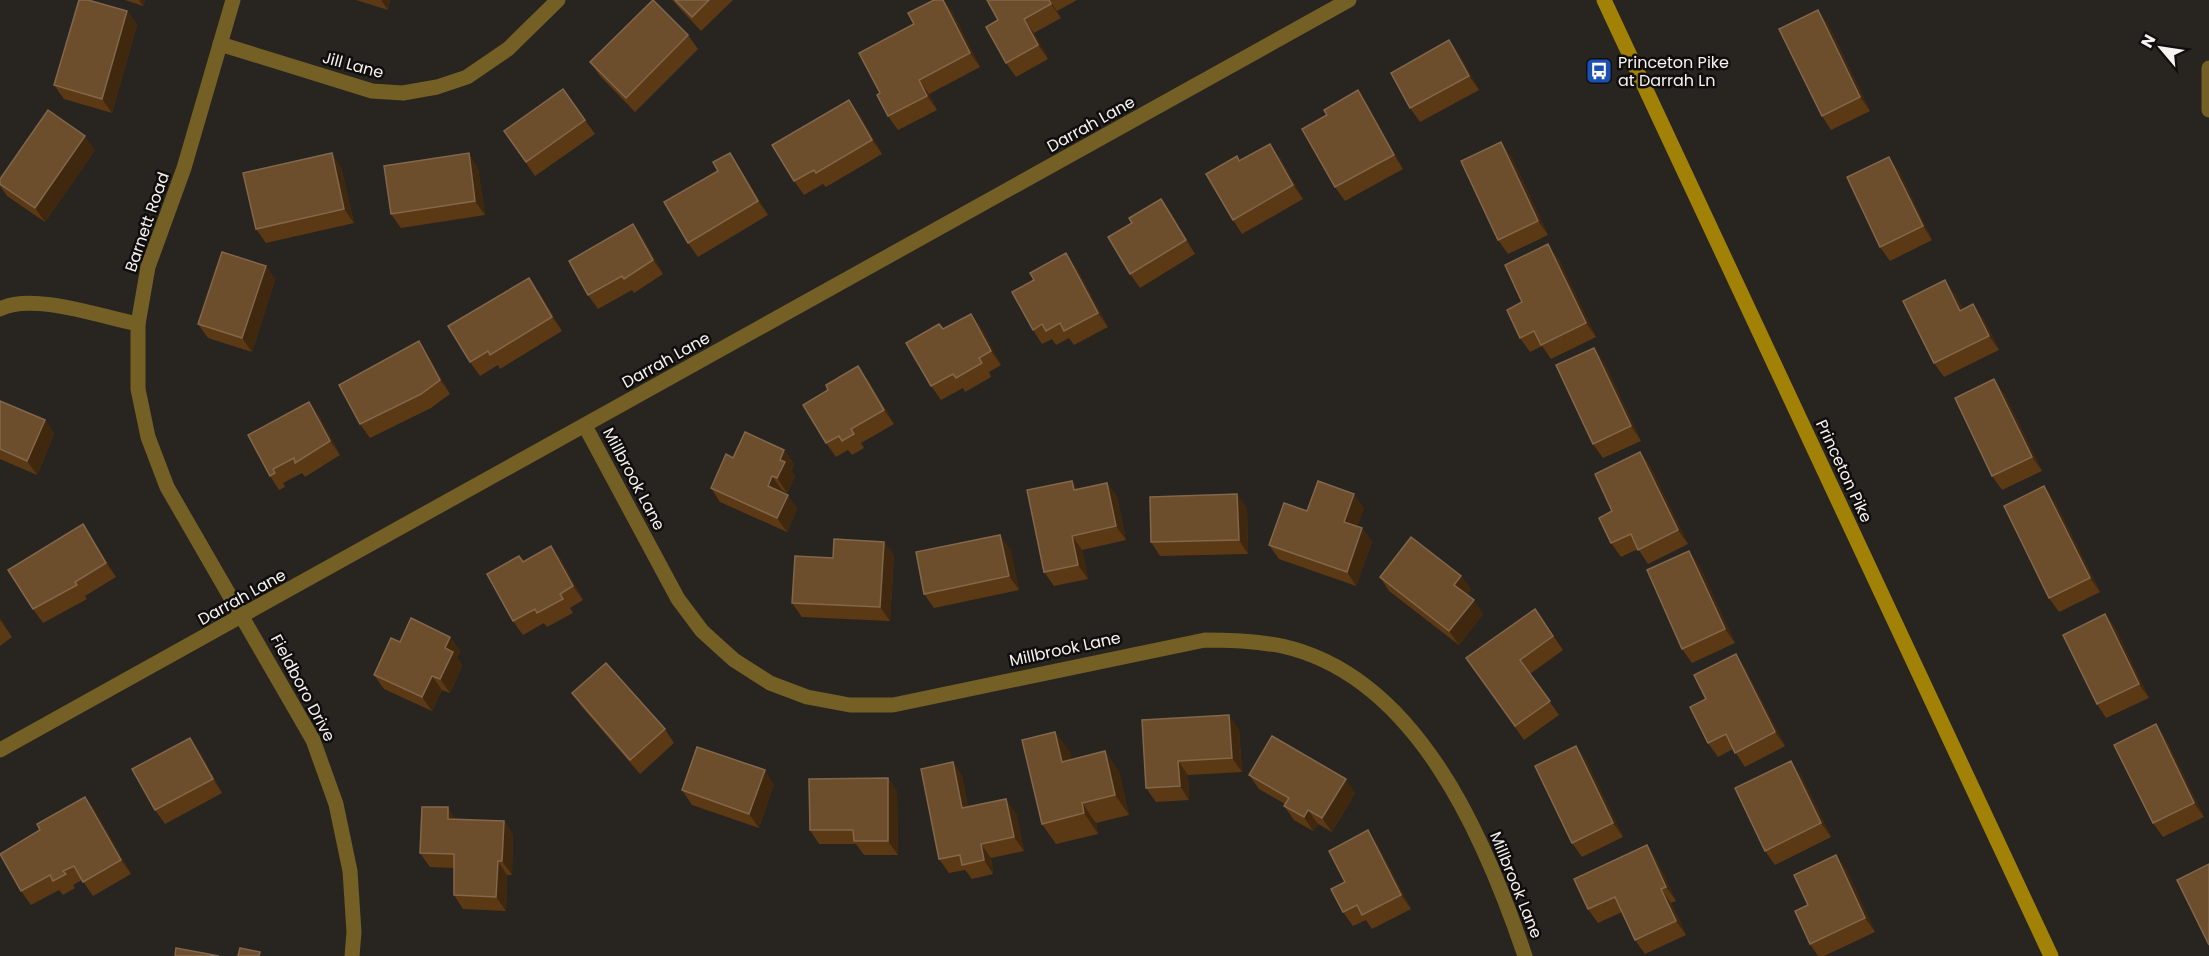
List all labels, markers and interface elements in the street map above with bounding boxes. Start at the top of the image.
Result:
north arrow [2131,18,2191,78]
text: N [2135,30,2161,52]
street label: Jill Lane [320,46,386,84]
place label: Princeton Pike at Darrah Ln [1618,51,1729,92]
bus stop icon: Princeton Pike at Darrah Ln [1584,56,1614,86]
street label: Darrah Lane [1043,90,1139,158]
street label: Barnett Road [119,169,175,275]
street label: Darrah Lane [618,326,714,394]
street label: Princeton Pike [1810,416,1878,526]
street label: Millbrook Lane [597,424,671,534]
street label: Darrah Lane [194,563,290,631]
street label: Millbrook Lane [1007,626,1123,672]
street label: Fieldboro Drive [265,630,341,746]
street label: Millbrook Lane [1484,828,1548,942]

